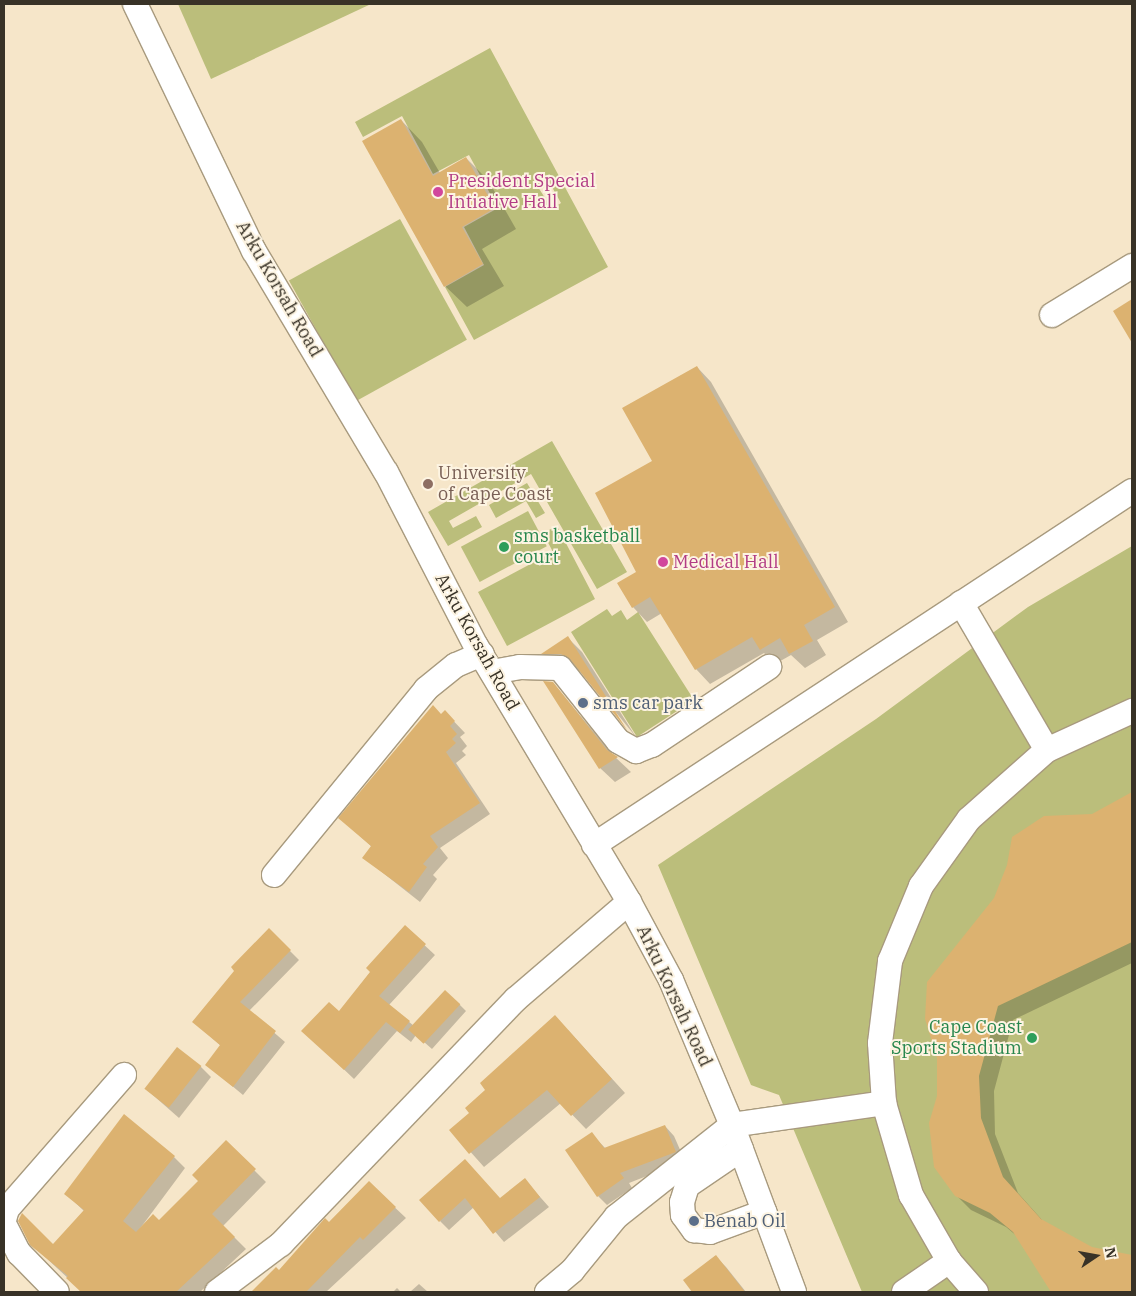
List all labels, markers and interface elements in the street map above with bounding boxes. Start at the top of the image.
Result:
place label: President Special Intiative Hall [448,171,595,213]
marker: President Special Intiative Hall [432,186,444,198]
street label: Arku Korsah Road [231,217,327,361]
place label: University of Cape Coast [438,463,551,506]
marker: University of Cape Coast [422,478,434,490]
place label: sms basketball court [514,526,640,568]
marker: sms basketball court [498,541,510,553]
place label: Medical Hall [673,551,779,573]
marker: Medical Hall [657,556,669,568]
street label: Arku Korsah Road [430,570,524,714]
place label: sms car park [593,692,703,714]
marker: sms car park [577,697,589,709]
street label: Arku Korsah Road [632,922,716,1070]
place label: Cape Coast Sports Stadium [891,1017,1022,1060]
marker: Cape Coast Sports Stadium [1026,1032,1038,1044]
place label: Benab Oil [704,1210,786,1232]
marker: Benab Oil [688,1215,700,1227]
north arrow [1071,1231,1121,1281]
text: N [1101,1246,1121,1260]

